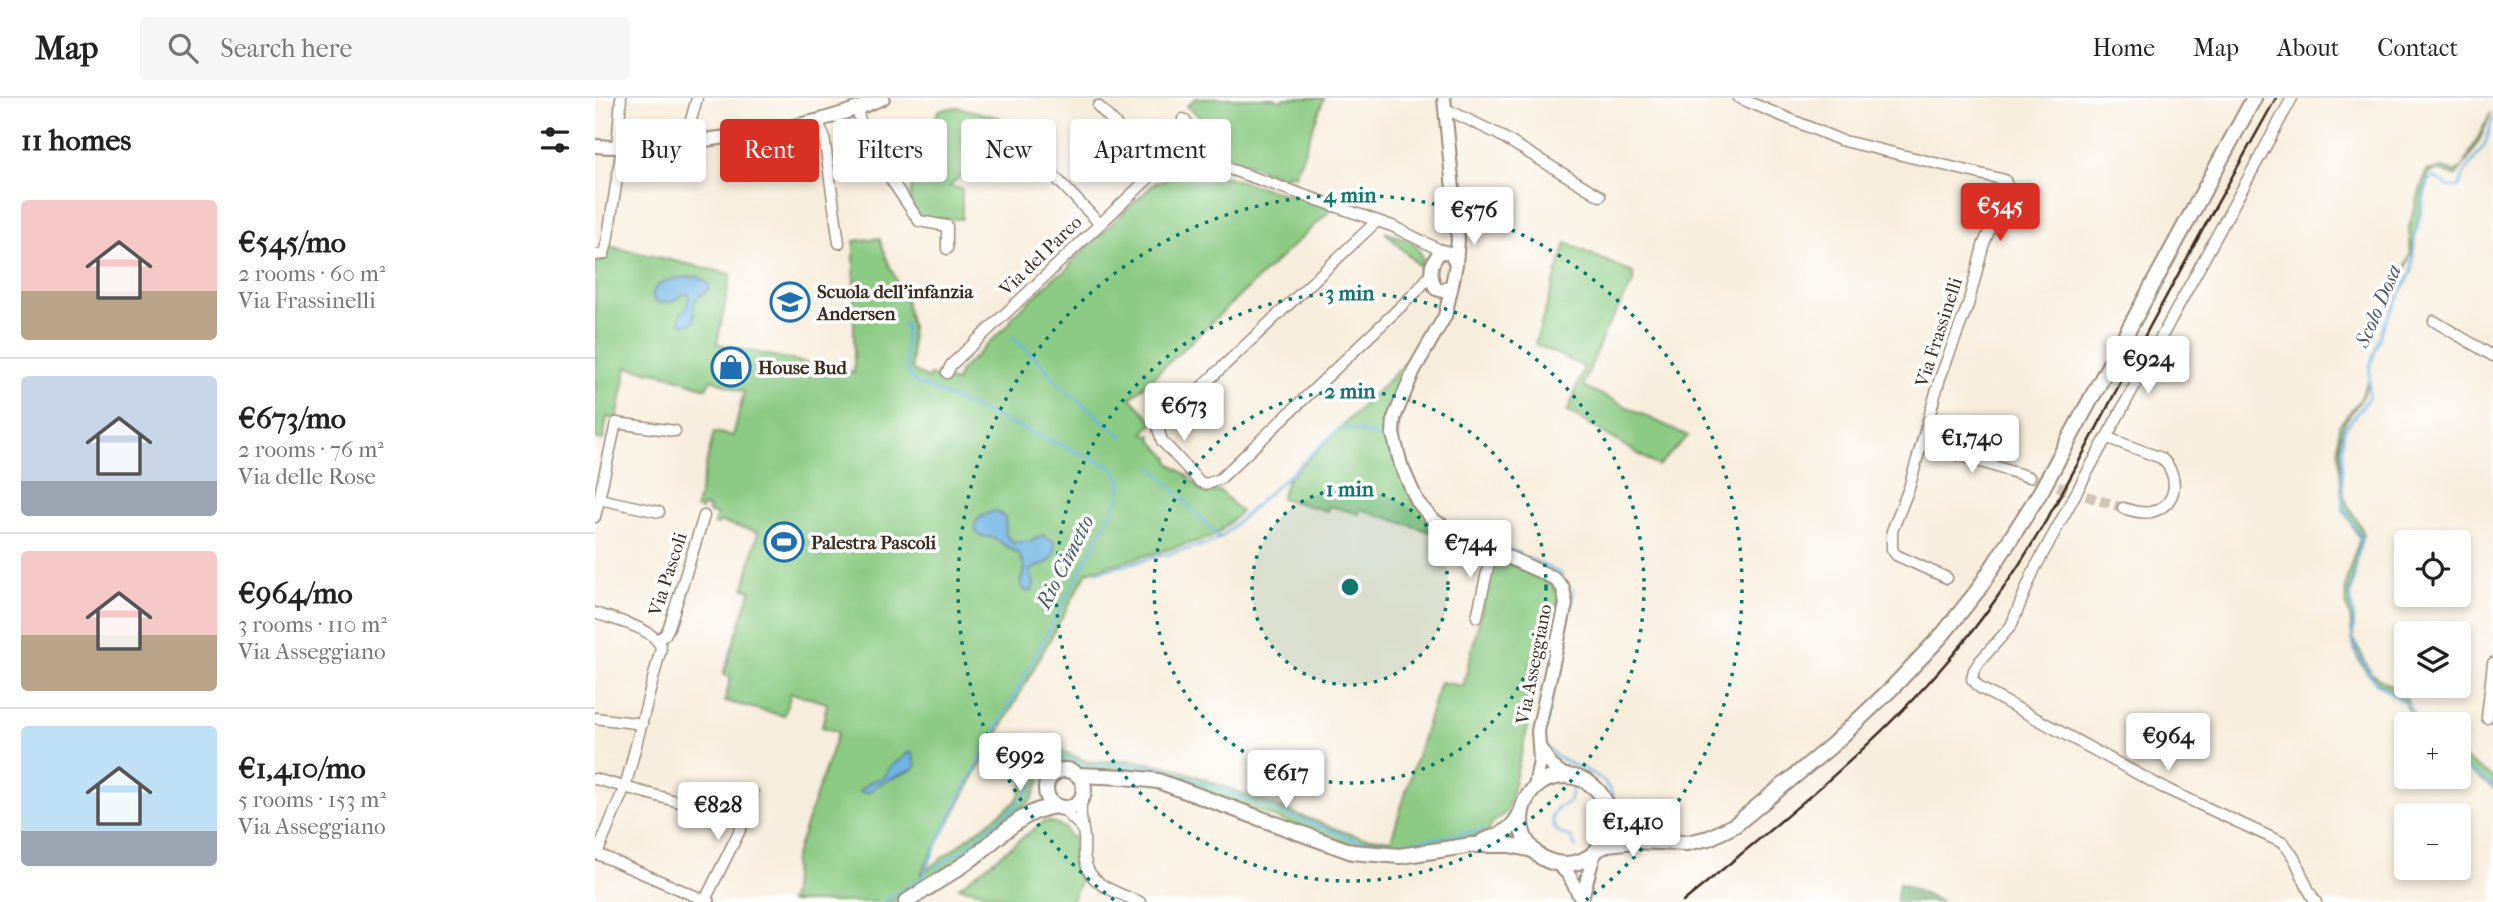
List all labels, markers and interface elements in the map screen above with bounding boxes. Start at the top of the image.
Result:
search box [140,17,630,80]
text: Map [35,29,98,68]
icon: search [164,29,202,67]
text: Search here [220,33,352,64]
text: Home [2093,34,2155,62]
text: Map [2193,34,2239,62]
text: About [2277,34,2339,62]
text: Contact [2377,34,2458,62]
chip: Buy [616,119,706,182]
chip: Rent [720,119,819,182]
chip: Filters [833,119,947,182]
chip: New [961,119,1056,182]
chip: Apartment [1070,119,1231,182]
icon: filters [536,121,574,159]
text: 11 homes [21,123,131,158]
text: 4 min [1323,183,1377,208]
pin: €545 [1959,184,2041,243]
pin: €576 [1433,188,1515,247]
text: €545 [1977,192,2023,219]
text: €576 [1450,196,1498,223]
street label: Via del Parco [994,211,1087,301]
text: €545/mo [238,225,346,260]
icon: home [77,228,161,312]
text: 2 rooms · 60 m² [238,260,385,287]
water label: Scolo Dosa [2349,261,2406,352]
street label: Via Frassinelli [1911,274,1967,391]
school or university icon: Scuola dell'infanzia Andersen [769,281,811,323]
place label: Scuola dell'infanzia Andersen [816,281,974,325]
text: 3 min [1326,281,1375,305]
text: Via Frassinelli [238,287,376,314]
pin: €924 [2107,336,2189,396]
text: €924 [2122,345,2174,372]
shop icon: House Bud [710,346,752,388]
place label: House Bud [758,357,848,379]
text: 2 min [1324,379,1376,403]
pin: €673 [1143,384,1225,443]
text: €673 [1161,392,1207,419]
text: €673/mo [238,401,346,436]
icon: home [77,404,161,488]
pin: €1,740 [1915,416,2029,475]
text: €1,740 [1941,424,2003,451]
text: 2 rooms · 76 m² [238,436,384,463]
text: Via delle Rose [238,463,376,490]
text: 1 min [1326,477,1375,501]
water label: Rio Cimetto [1030,511,1099,614]
pin: €744 [1429,520,1511,580]
sports icon: Palestra Pascoli [763,521,805,563]
street label: Via Pascoli [644,529,692,620]
text: €744 [1444,529,1496,556]
map controls [2394,530,2471,880]
button: locate [2394,530,2471,607]
place label: Palestra Pascoli [811,532,937,554]
centre of rings [1338,575,1362,599]
text: €964/mo [238,576,353,611]
icon: home [77,579,161,663]
street label: Via Asseggiano [1511,602,1556,727]
text: 3 rooms · 110 m² [238,611,387,638]
button: layers [2394,621,2471,698]
text: Via Asseggiano [238,638,386,665]
button: + [2394,712,2471,789]
pin: €964 [2127,714,2209,773]
text: €964 [2142,722,2194,749]
pin: €992 [979,734,1061,793]
text: €992 [995,742,1045,769]
pin: €617 [1245,750,1327,810]
text: €1,410/mo [238,751,366,786]
icon: home [77,754,161,838]
text: €617 [1263,759,1309,786]
pin: €828 [677,782,759,842]
text: 5 rooms · 153 m² [238,786,386,813]
text: €828 [694,791,742,818]
pin: €1,410 [1576,800,1690,859]
button: − [2394,803,2471,880]
text: €1,410 [1602,808,1664,835]
text: Via Asseggiano [238,813,386,840]

